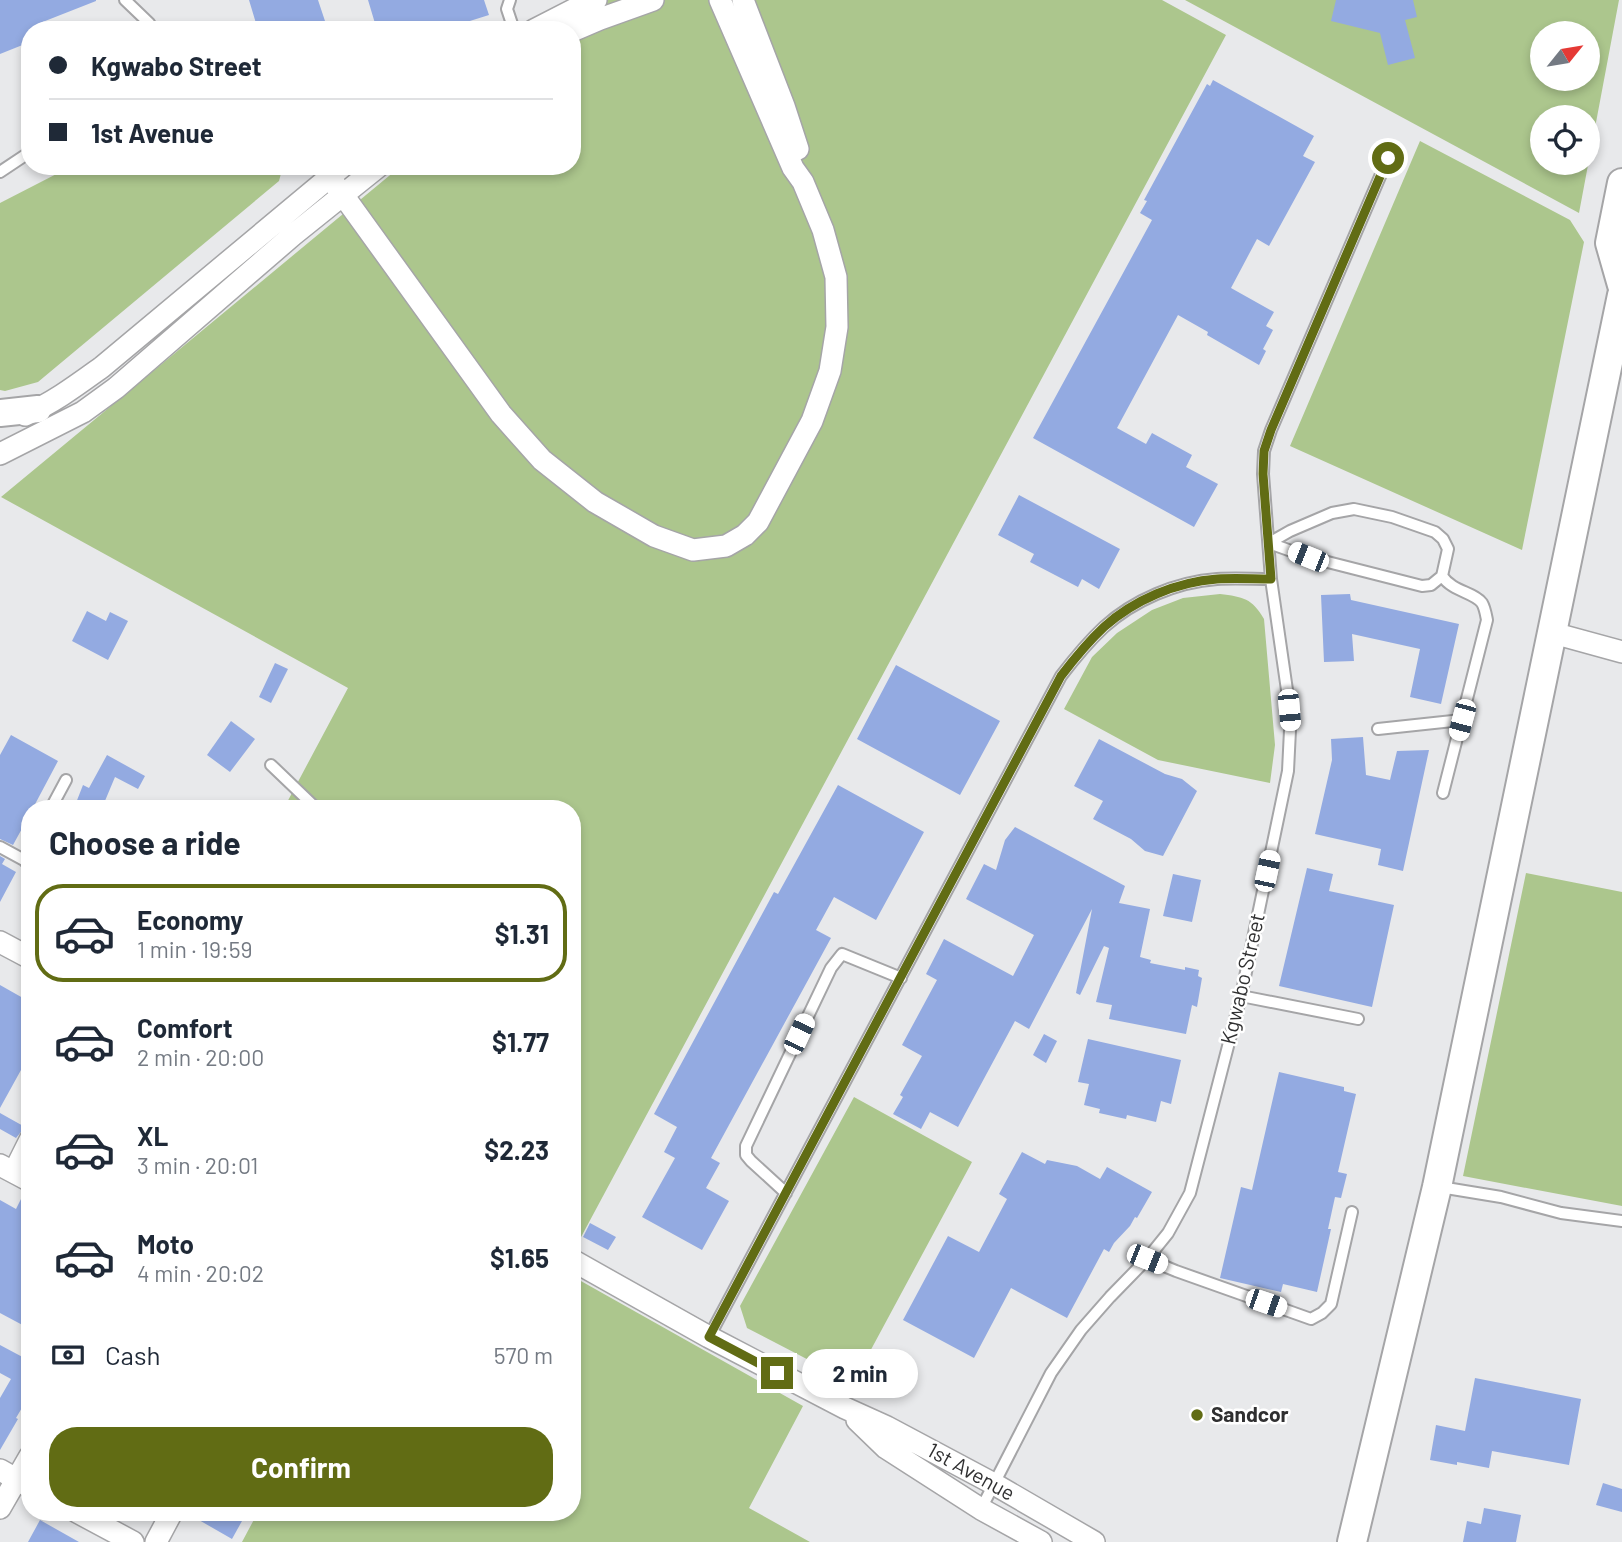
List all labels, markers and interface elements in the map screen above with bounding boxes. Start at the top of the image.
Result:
north arrow [1530,21,1600,91]
map controls [1530,21,1600,175]
text: Kgwabo Street [91,50,262,81]
button: locate [1530,105,1600,175]
text: 1st Avenue [91,117,214,148]
route start [1372,142,1404,174]
car [1285,539,1332,575]
car [1277,688,1302,732]
car [1447,697,1478,743]
text: Choose a ride [49,823,241,861]
car [1253,848,1282,894]
icon: car [53,902,116,965]
text: Economy [137,904,243,935]
street label: Kgwabo Street [1214,911,1269,1047]
text: $1.31 [495,918,549,949]
text: 1 min · 19:59 [137,935,253,963]
icon: car [53,1010,116,1073]
car [781,1011,818,1057]
text: Comfort [137,1012,233,1043]
text: $1.77 [492,1026,549,1057]
text: 2 min · 20:00 [137,1043,264,1071]
icon: car [53,1118,116,1181]
text: XL [137,1120,168,1151]
text: $2.23 [484,1134,549,1165]
text: 3 min · 20:01 [137,1151,258,1179]
icon: car [53,1226,116,1289]
text: Moto [137,1228,194,1259]
car [1124,1241,1171,1277]
text: $1.65 [490,1242,549,1273]
text: 4 min · 20:02 [137,1259,264,1287]
car [1243,1286,1290,1320]
icon: cash [49,1336,87,1374]
text: Cash [105,1339,160,1370]
text: 570 m [494,1341,553,1369]
callout: 2 min [802,1348,917,1398]
route end [761,1357,793,1389]
text: 2 min [832,1359,888,1387]
place label: Sandcor [1211,1401,1289,1426]
marker: Sandcor [1189,1407,1205,1423]
button: Confirm [49,1427,553,1507]
street label: 1st Avenue [924,1436,1020,1505]

